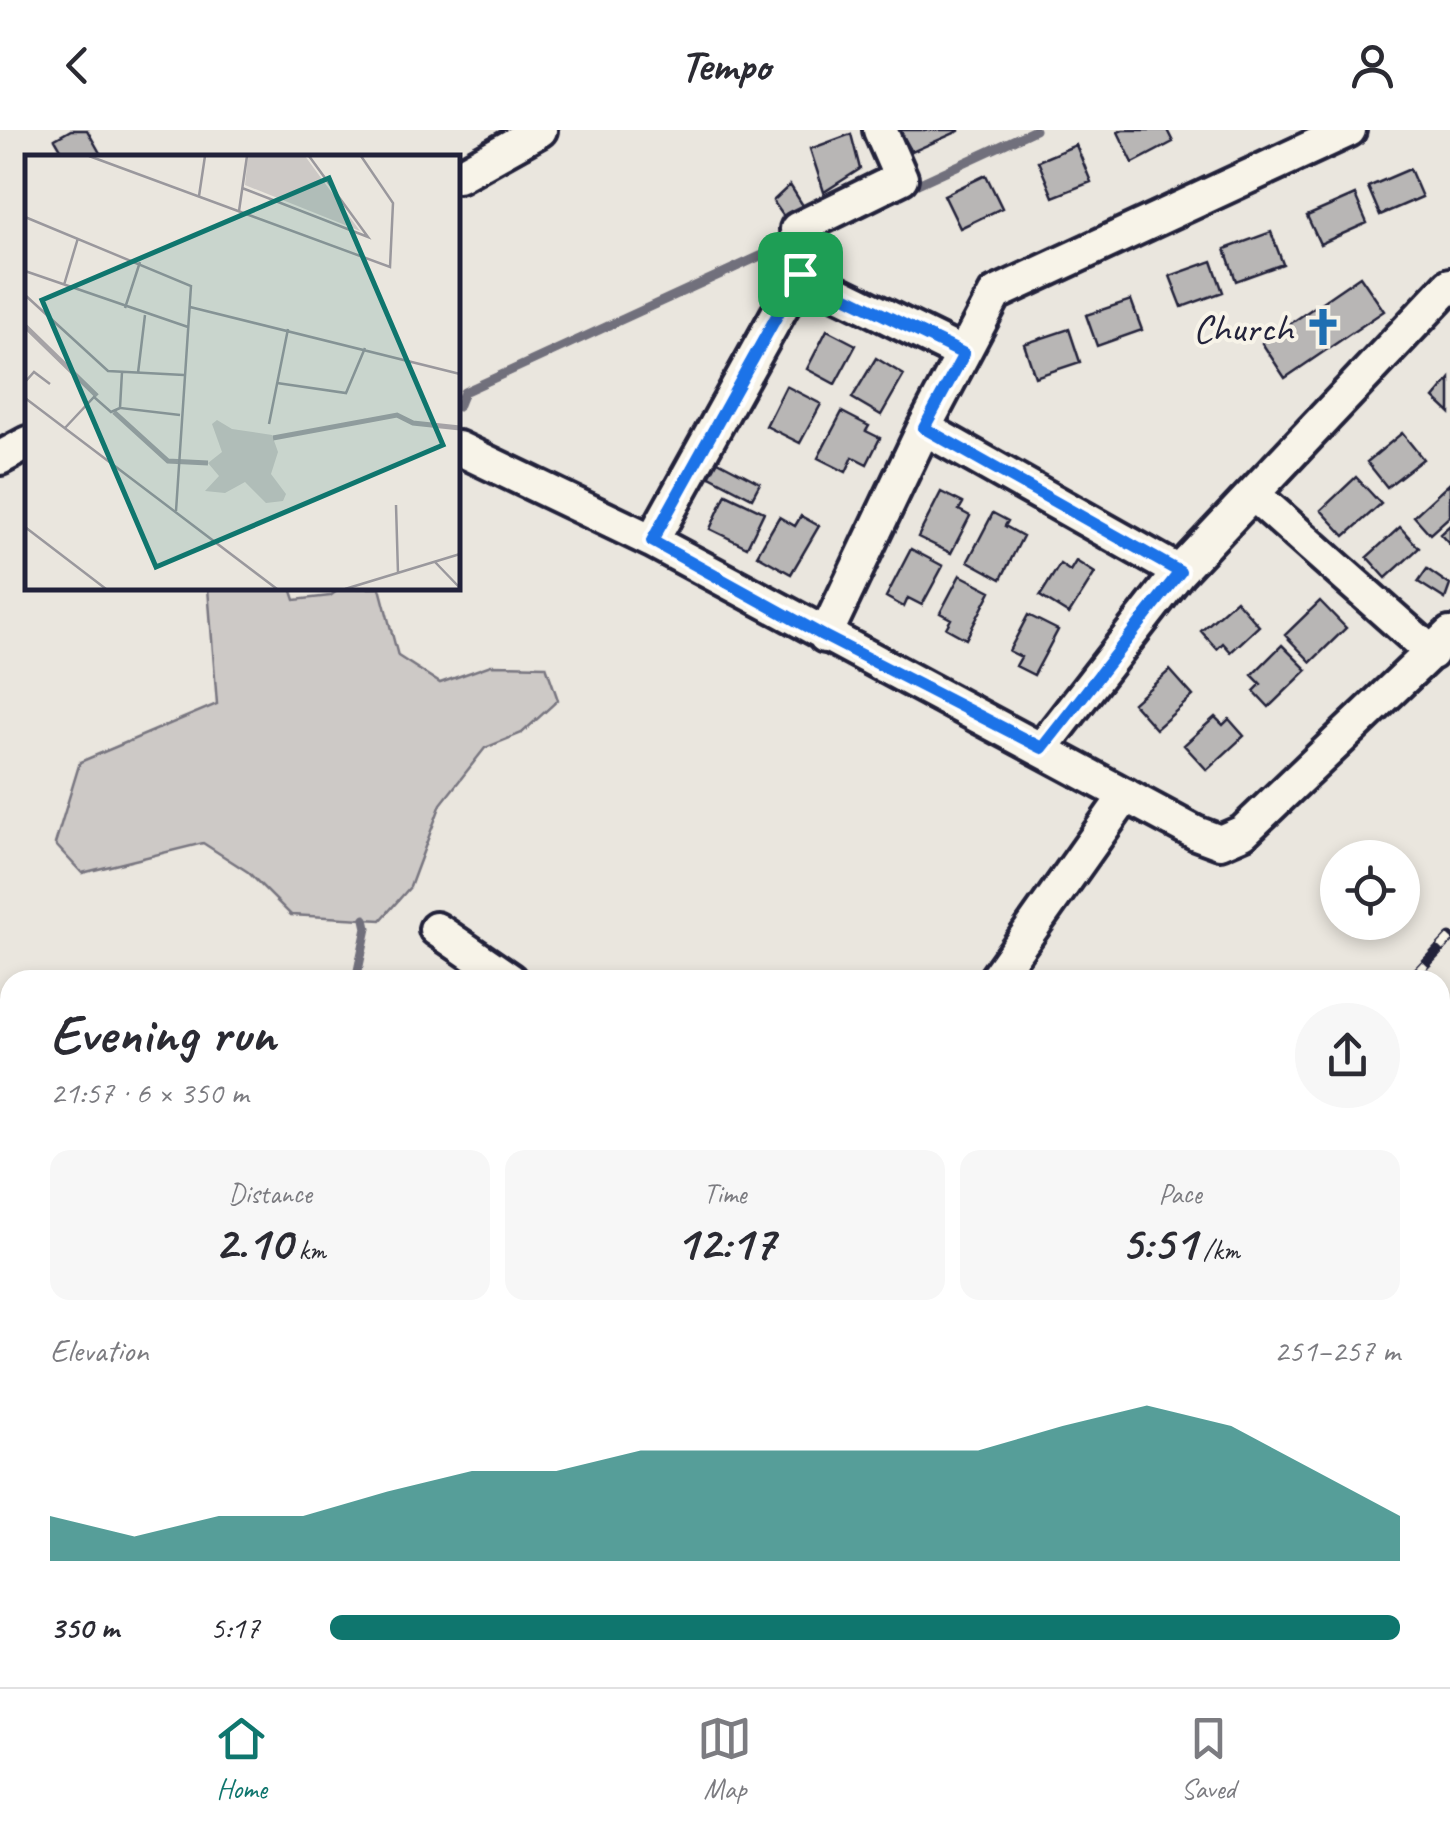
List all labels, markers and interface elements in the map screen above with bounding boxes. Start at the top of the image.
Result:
text: Tempo [680,37,770,94]
icon: back [50,38,105,93]
icon: person [1345,38,1400,93]
inset map [25,155,460,590]
pin [758,232,843,317]
icon: arrive [773,247,828,302]
place label: Church [1193,303,1295,353]
church icon: Church [1302,306,1344,348]
map controls [1320,840,1420,940]
button: locate [1320,840,1420,940]
text: Evening run [50,999,275,1069]
button: share [1295,1003,1400,1108]
text: 21:57 · 6 × 350 m [50,1072,248,1113]
text: Distance [228,1176,312,1211]
text: Time [704,1176,746,1211]
text: Pace [1158,1176,1202,1211]
text: 2.10 [214,1211,292,1274]
text: 12:17 [675,1211,775,1274]
text: 5:51 [1120,1211,1196,1274]
text: km [292,1232,326,1267]
text: /km [1196,1232,1240,1267]
text: Elevation [50,1330,148,1371]
text: 251–257 m [1274,1330,1400,1371]
text: 350 m [50,1607,119,1648]
text: 5:17 [210,1607,260,1648]
tab: Home [214,1711,269,1806]
tab: Map [697,1711,752,1806]
tab: Saved [1181,1711,1236,1806]

